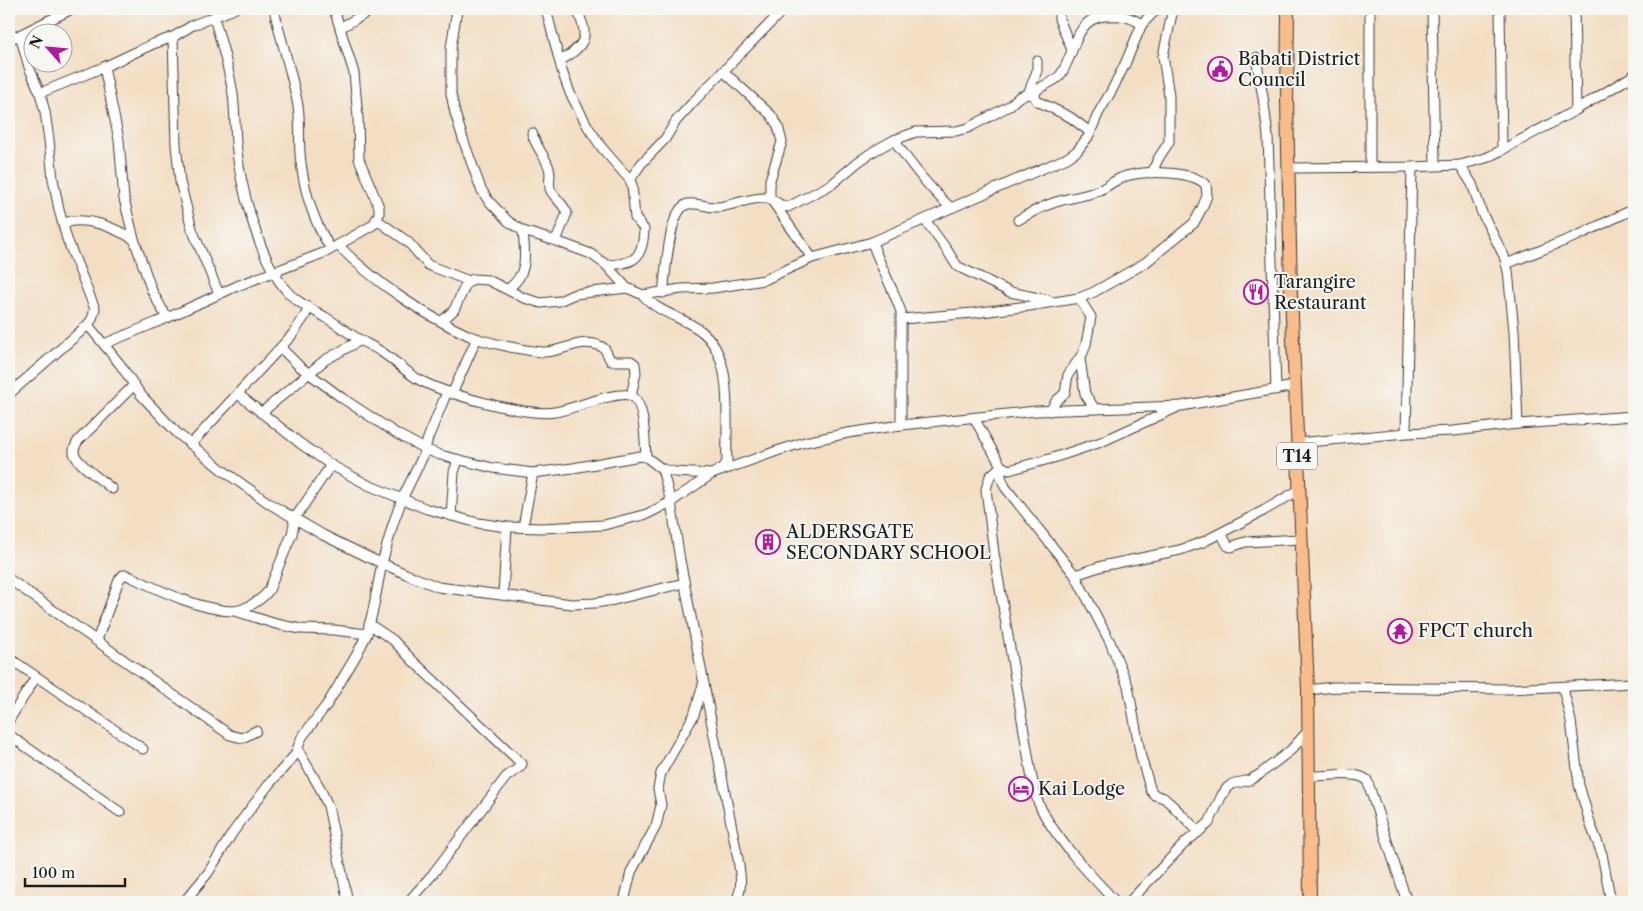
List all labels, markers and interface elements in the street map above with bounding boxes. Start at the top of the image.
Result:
north arrow [22,22,72,72]
text: N [26,33,47,52]
place label: Babati District Council [1238,48,1361,91]
public building icon: Babati District Council [1207,56,1233,82]
place label: Tarangire Restaurant [1274,271,1367,314]
restaurant icon: Tarangire Restaurant [1243,279,1269,305]
road number: T14 [1277,442,1317,470]
place label: ALDERSGATE SECONDARY SCHOOL [785,521,991,564]
building icon: ALDERSGATE SECONDARY SCHOOL [755,529,781,555]
temple icon: FPCT church [1387,618,1413,644]
place label: FPCT church [1418,620,1533,642]
hotel icon: Kai Lodge [1008,776,1034,802]
place label: Kai Lodge [1038,778,1125,800]
scale bar [25,856,125,888]
text: 100 m [32,863,75,882]

